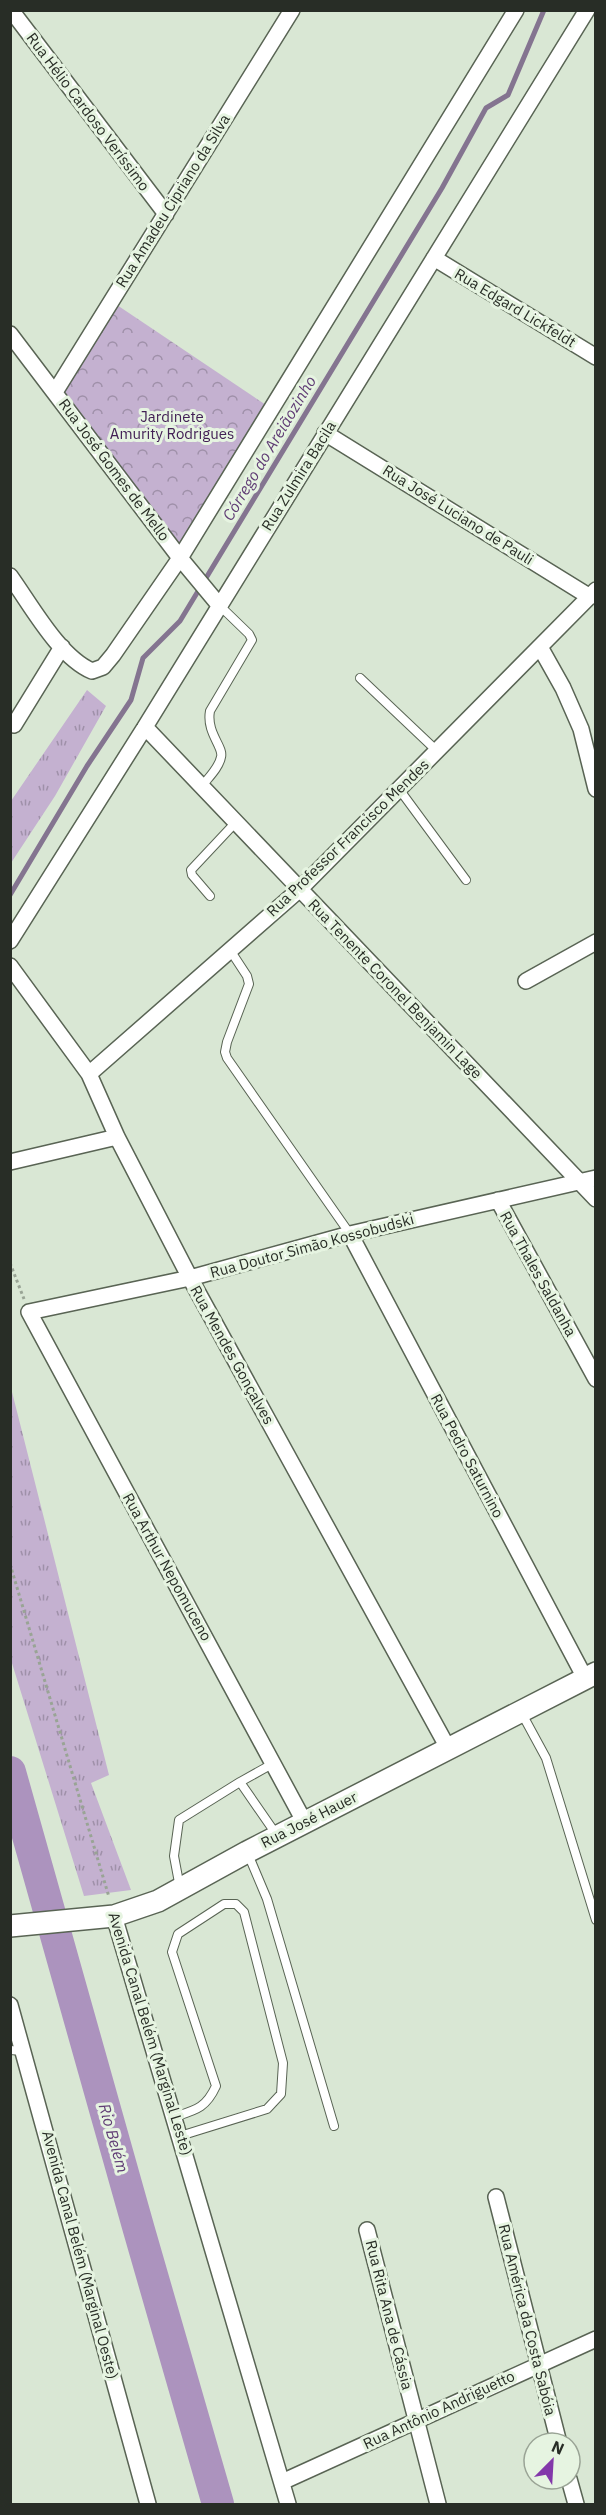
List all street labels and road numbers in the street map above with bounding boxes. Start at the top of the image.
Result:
street label: Rua Hélio Cardoso Veríssimo [23,29,154,195]
street label: Rua Amadeu Cipriano da Silva [111,111,234,291]
street label: Rua Edgard Lickfeldt [451,264,579,351]
street label: Rua José Gomes de Mello [55,395,174,545]
street label: Rua Zulmira Bacila [257,417,340,534]
street label: Rua José Luciano de Pauli [379,460,537,569]
street label: Rua Professor Francisco Mendes [262,755,433,920]
street label: Rua Tenente Coronel Benjamin Lage [304,895,486,1082]
street label: Rua Thales Saldanha [496,1208,581,1340]
street label: Rua Doutor Simão Kossobudski [208,1209,416,1282]
street label: Rua Mendes Gonçalves [186,1282,279,1428]
street label: Rua Pedro Saturnino [427,1390,508,1521]
street label: Rua Arthur Nepomuceno [119,1489,216,1644]
street label: Rua José Hauer [257,1787,361,1852]
street label: Avenida Canal Belém (Marginal Leste) [104,1910,197,2158]
street label: Avenida Canal Belém (Marginal Oeste) [38,2129,123,2381]
street label: Rua América da Costa Sabóia [494,2222,560,2418]
street label: Rua Rita Ana de Cássia [362,2238,417,2392]
street label: Rua Antônio Andriguetto [360,2366,518,2453]

